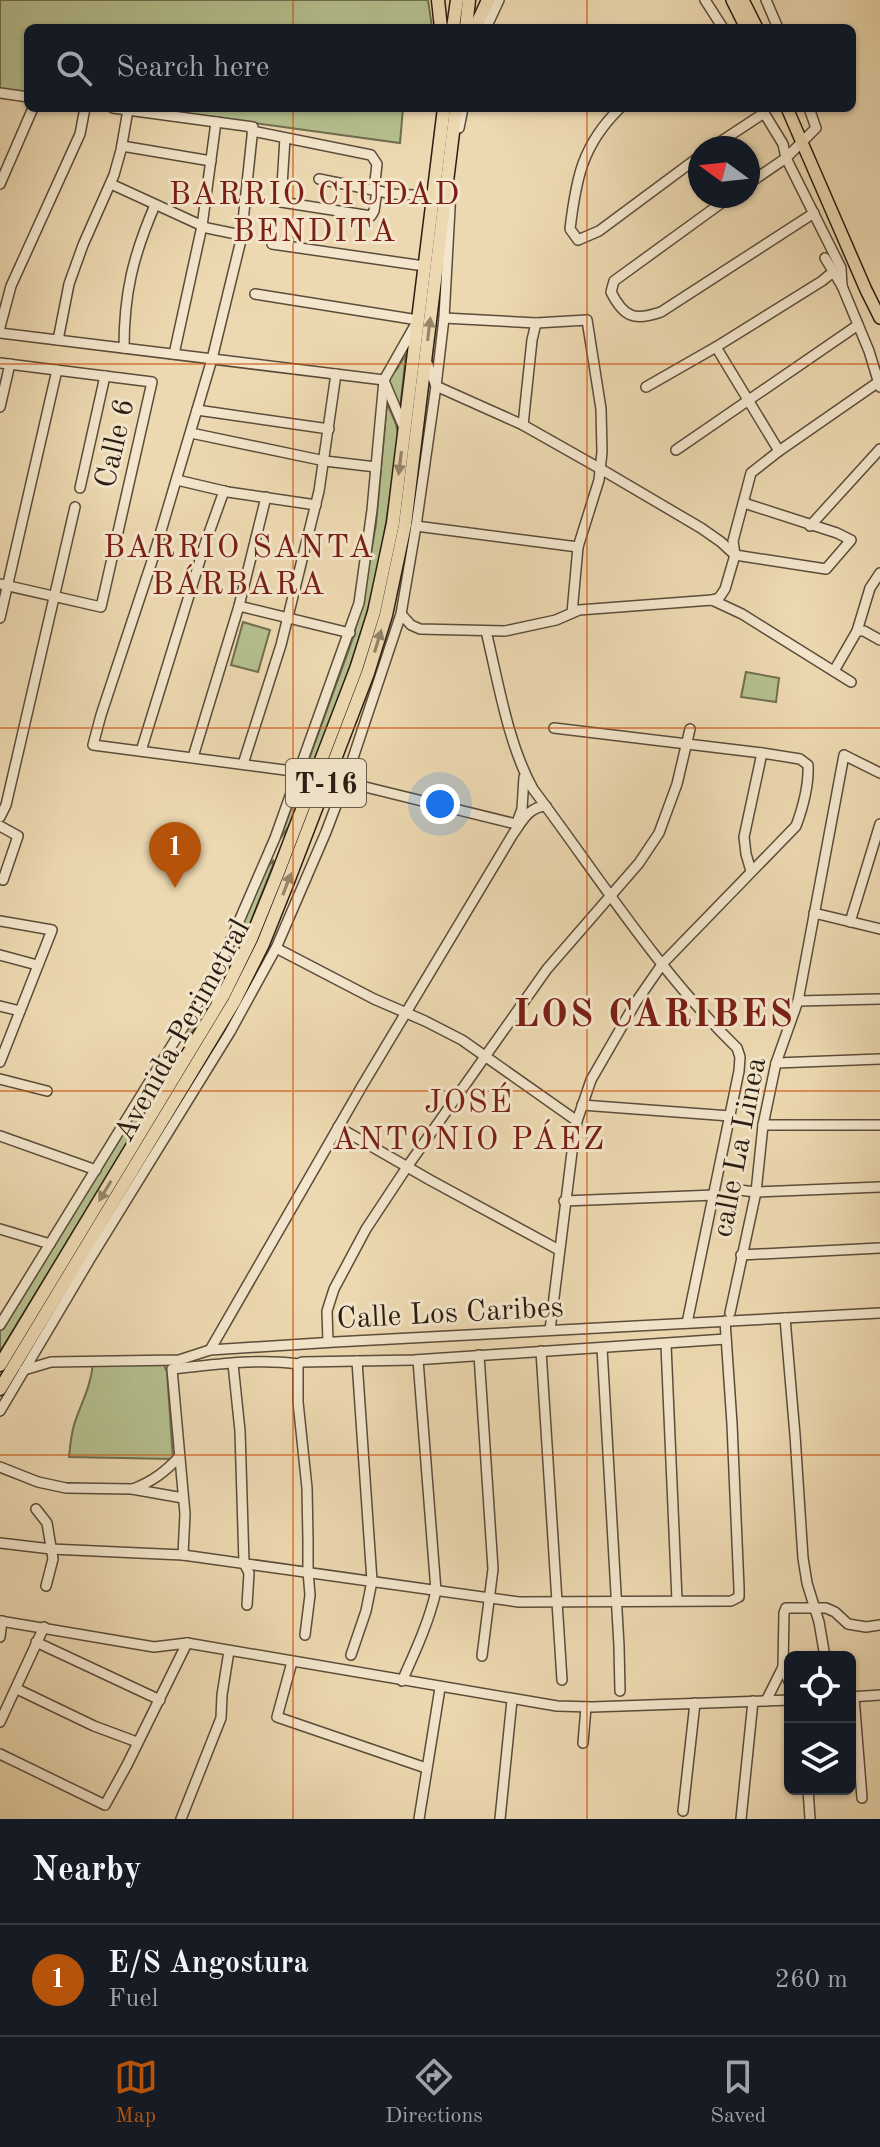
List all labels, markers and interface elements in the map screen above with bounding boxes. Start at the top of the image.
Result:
search box [24,24,856,112]
icon: search [52,46,96,90]
text: Search here [116,53,270,83]
north arrow [688,136,760,208]
district label: BARRIO CIUDAD BENDITA [169,180,461,249]
one-way arrow [423,317,436,342]
street label: Calle 6 [91,396,141,491]
one-way arrow [394,451,407,476]
district label: BARRIO SANTA BÁRBARA [103,533,375,602]
one-way arrow [372,628,385,652]
road number: T-16 [286,759,366,807]
your location [420,784,460,824]
pin: 1 [149,822,201,888]
one-way arrow [281,872,294,896]
street label: Avenida Perimetral [109,915,256,1147]
district label: LOS CARIBES [513,997,795,1035]
street label: calle La Linea [708,1055,772,1240]
district label: JOSÉ ANTONIO PÁEZ [332,1082,606,1157]
one-way arrow [98,1180,112,1202]
street label: Calle Los Caribes [336,1293,564,1335]
map controls [784,1651,856,1795]
button: locate [784,1651,856,1723]
button: layers [784,1723,856,1795]
text: Nearby [32,1854,142,1888]
text: E/S Angostura [108,1949,309,1979]
text: 1 [50,1967,66,1993]
text: 260 m [775,1967,848,1993]
text: Fuel [108,1986,158,2012]
tab: Map [114,2055,158,2130]
tab: Directions [385,2055,483,2130]
tab: Saved [710,2055,766,2130]

